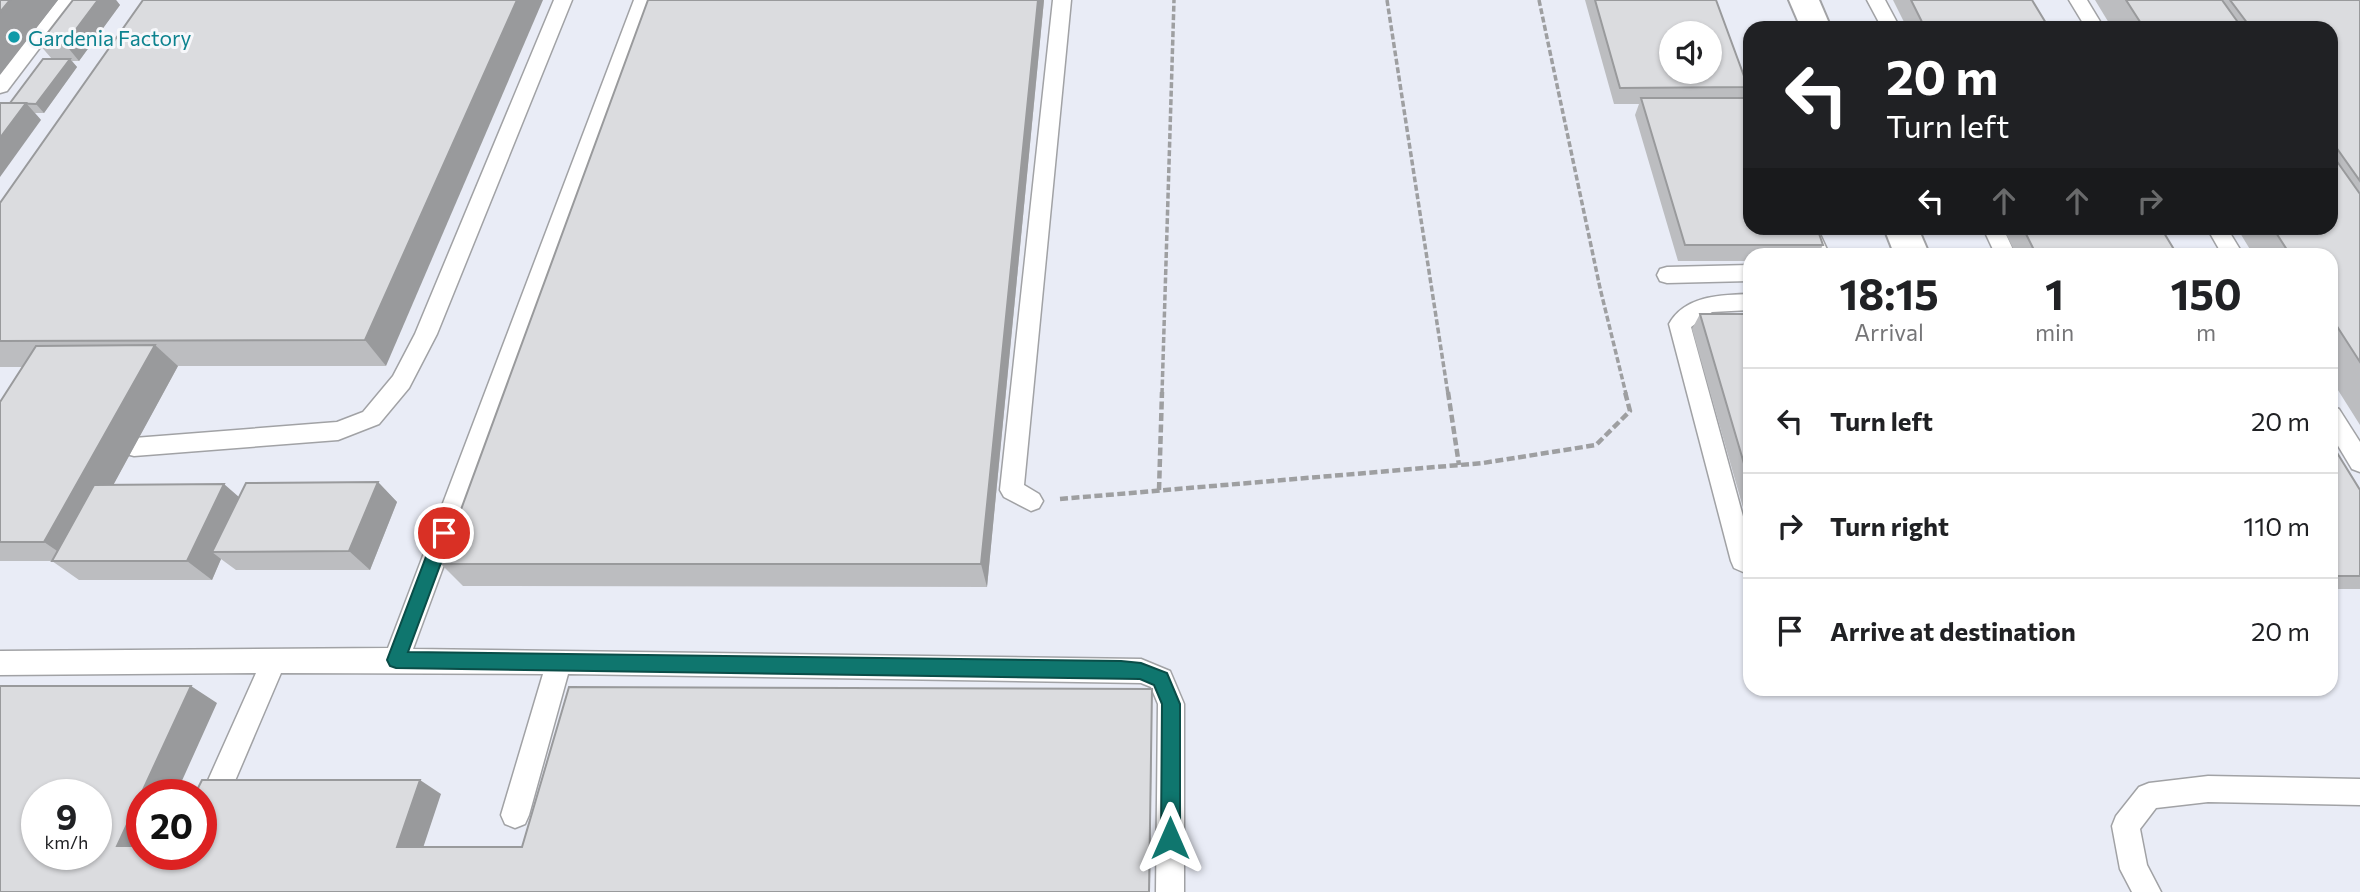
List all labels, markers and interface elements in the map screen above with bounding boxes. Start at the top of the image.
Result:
map controls [1659,21,1722,84]
button: sound [1659,21,1722,84]
place label: Gardenia Factory [28,25,191,50]
marker: Gardenia Factory [6,29,22,45]
text: 20 m [1886,45,1998,105]
icon: left [1771,49,1862,140]
text: Turn left [1886,105,2010,145]
icon: left [1912,182,1950,220]
icon: ahead [1985,182,2023,220]
icon: ahead [2058,182,2096,220]
icon: right [2131,182,2169,220]
text: 18:15 [1839,267,1939,319]
text: 1 [2045,267,2064,319]
text: 150 [2170,267,2242,319]
text: Arrival [1854,318,1924,346]
text: min [2035,318,2074,346]
text: m [2196,318,2216,346]
icon: left [1771,402,1809,440]
text: Turn left [1830,405,1933,436]
text: 20 m [2251,405,2310,436]
pin [414,503,474,563]
icon: right [1771,507,1809,545]
text: Turn right [1830,510,1949,541]
text: 110 m [2243,510,2310,541]
icon: arrive [425,514,463,552]
icon: arrive [1771,612,1809,650]
text: Arrive at destination [1830,615,2076,646]
text: 20 m [2251,615,2310,646]
speed limit sign: 20 [126,779,217,870]
text: 9 [56,794,77,837]
position arrow [1133,801,1207,875]
text: km/h [45,831,88,853]

